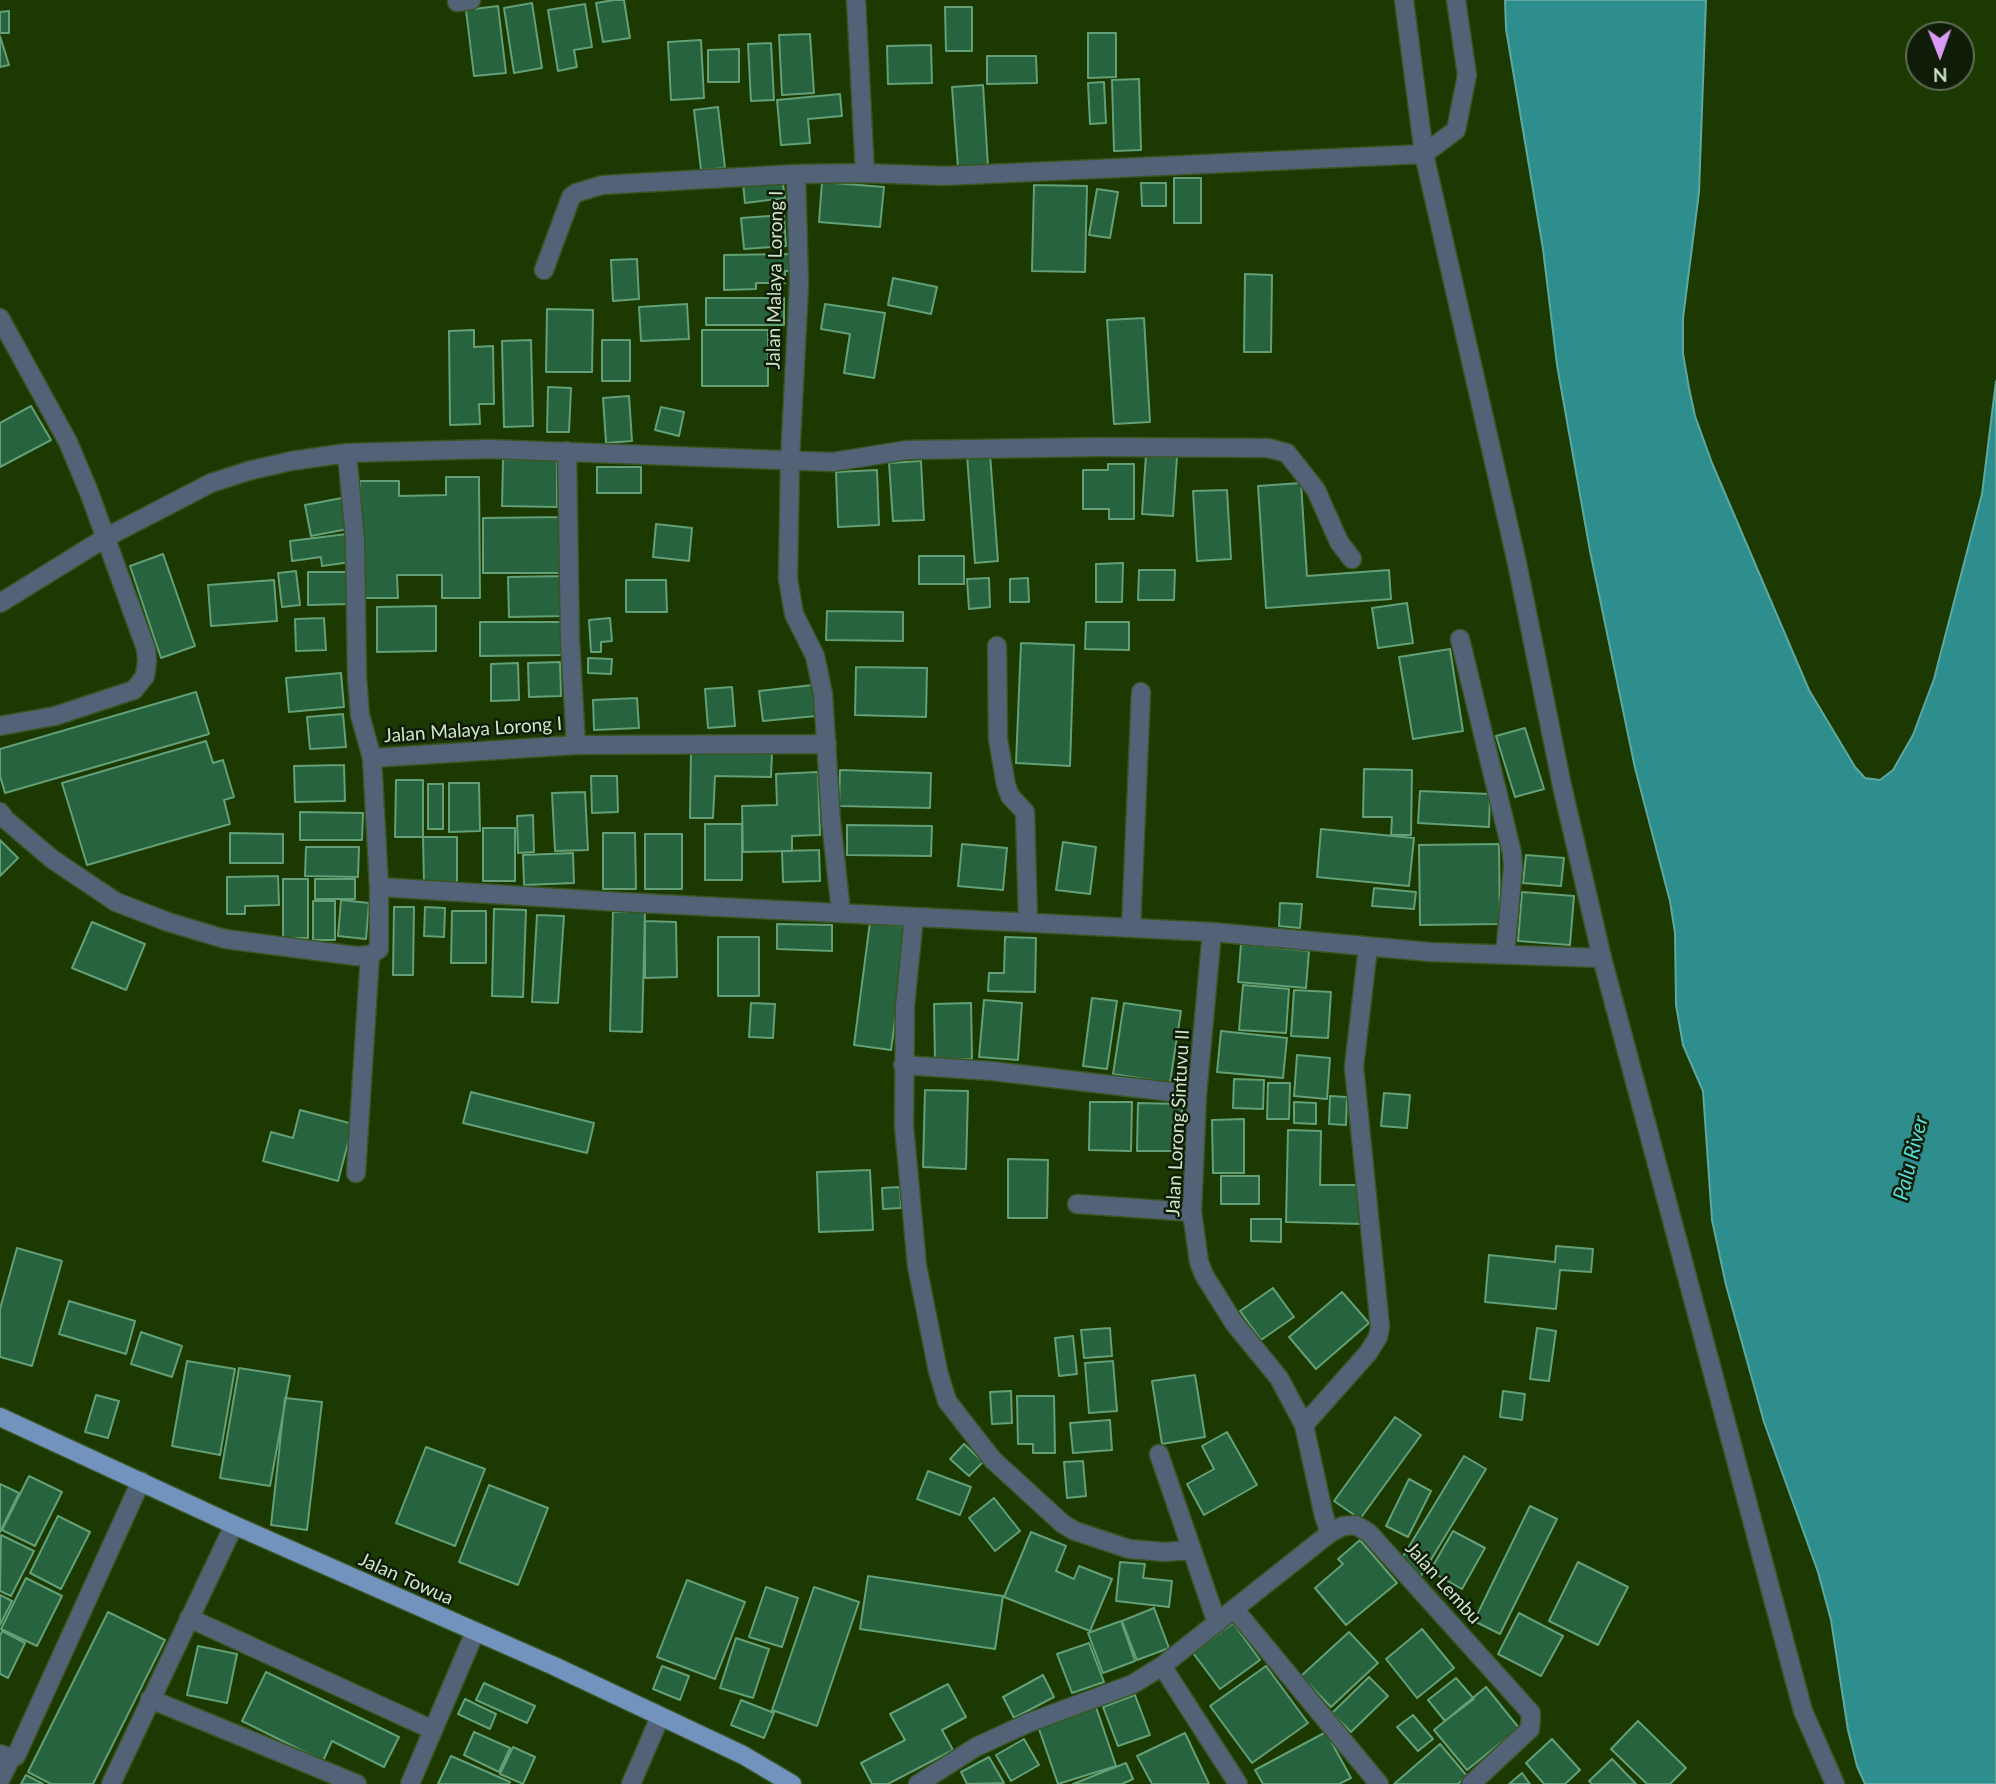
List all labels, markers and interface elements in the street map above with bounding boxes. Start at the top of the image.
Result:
north arrow [1905,21,1975,91]
text: N [1933,64,1948,87]
street label: Jalan Malaya Lorong I [762,190,788,370]
street label: Jalan Malaya Lorong I [383,712,563,748]
street label: Jalan Lorong Sintuvu II [1162,1029,1194,1217]
water label: Palu River [1888,1113,1934,1203]
street label: Jalan Lembu [1400,1537,1486,1629]
street label: Jalan Towua [355,1548,457,1610]

